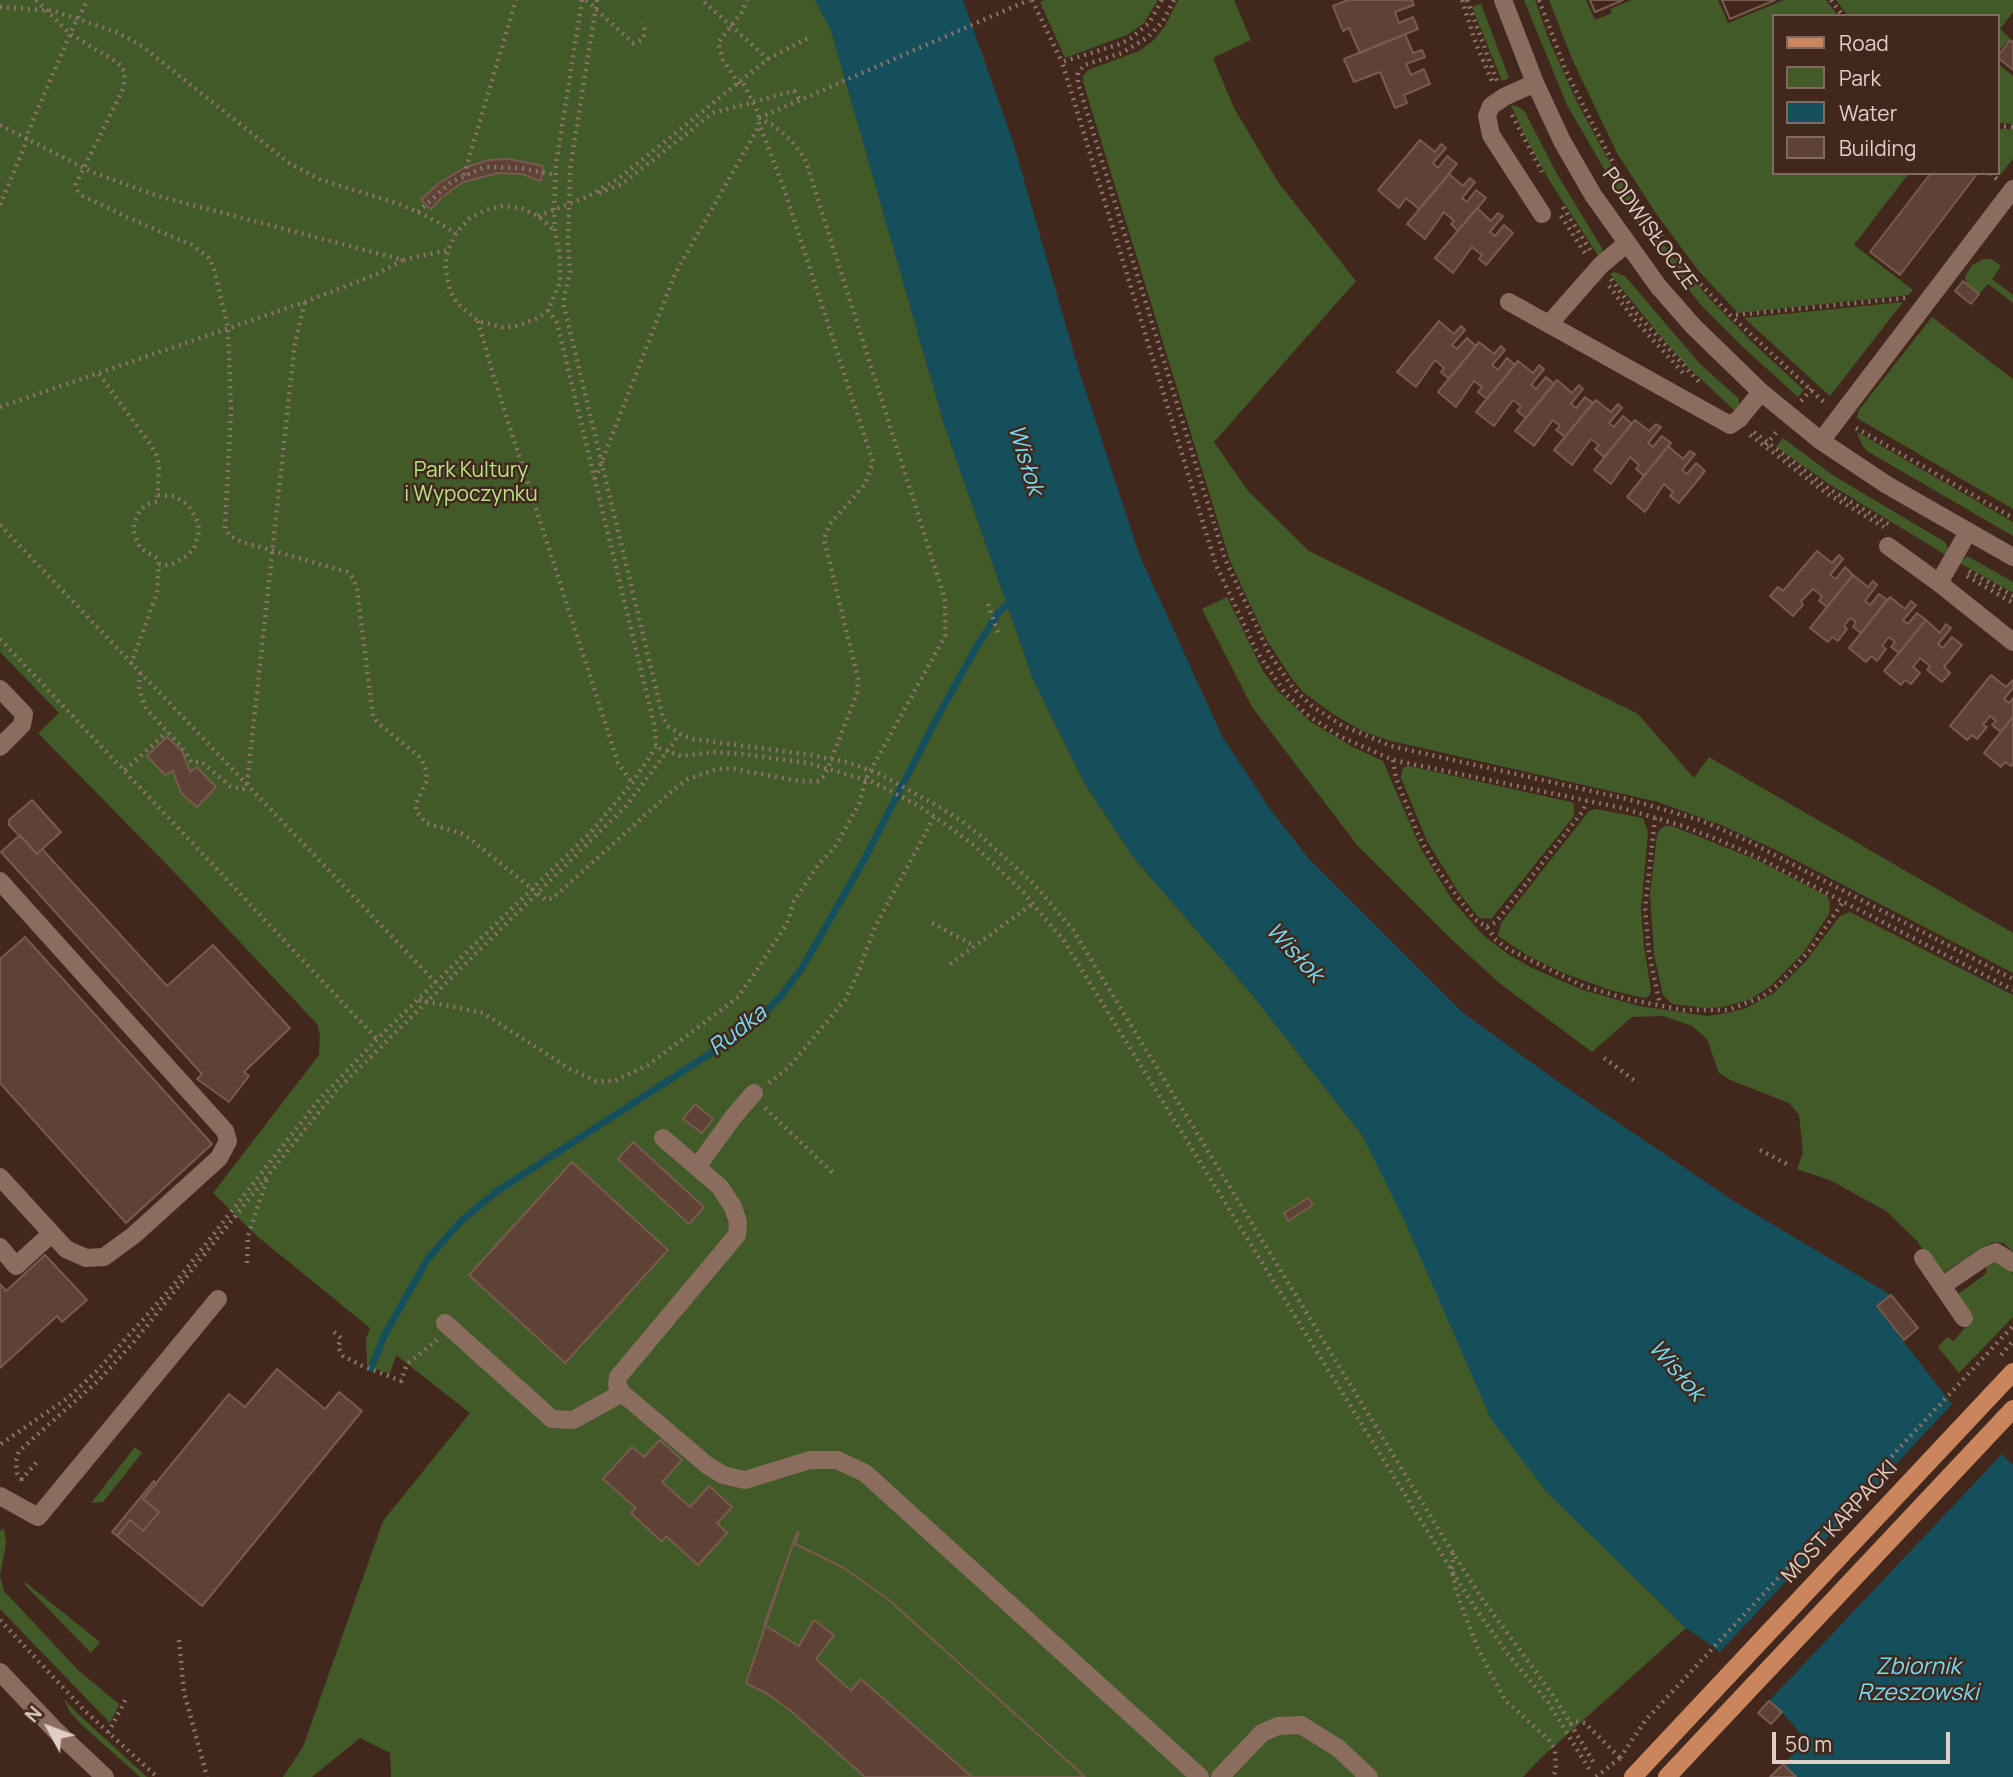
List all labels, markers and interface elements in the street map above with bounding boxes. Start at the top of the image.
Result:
legend [1772,14,1999,175]
text: Road [1839,29,1889,57]
text: Park [1839,64,1881,92]
text: Water [1839,99,1897,127]
text: Building [1839,134,1916,162]
street label: PODWISŁOCZE [1596,163,1702,295]
water label: Wisłok [1001,422,1049,498]
park label: Park Kultury i Wypoczynku [404,458,538,508]
water label: Wisłok [1259,917,1329,989]
water label: Rudka [704,1000,772,1062]
water label: Wisłok [1642,1335,1710,1407]
street label: MOST KARPACKI [1777,1455,1903,1589]
water label: Zbiornik Rzeszowski [1857,1654,1979,1708]
north arrow [14,1693,84,1763]
text: N [19,1701,47,1728]
scale bar [1775,1718,1954,1762]
text: 50 m [1785,1730,1832,1758]

